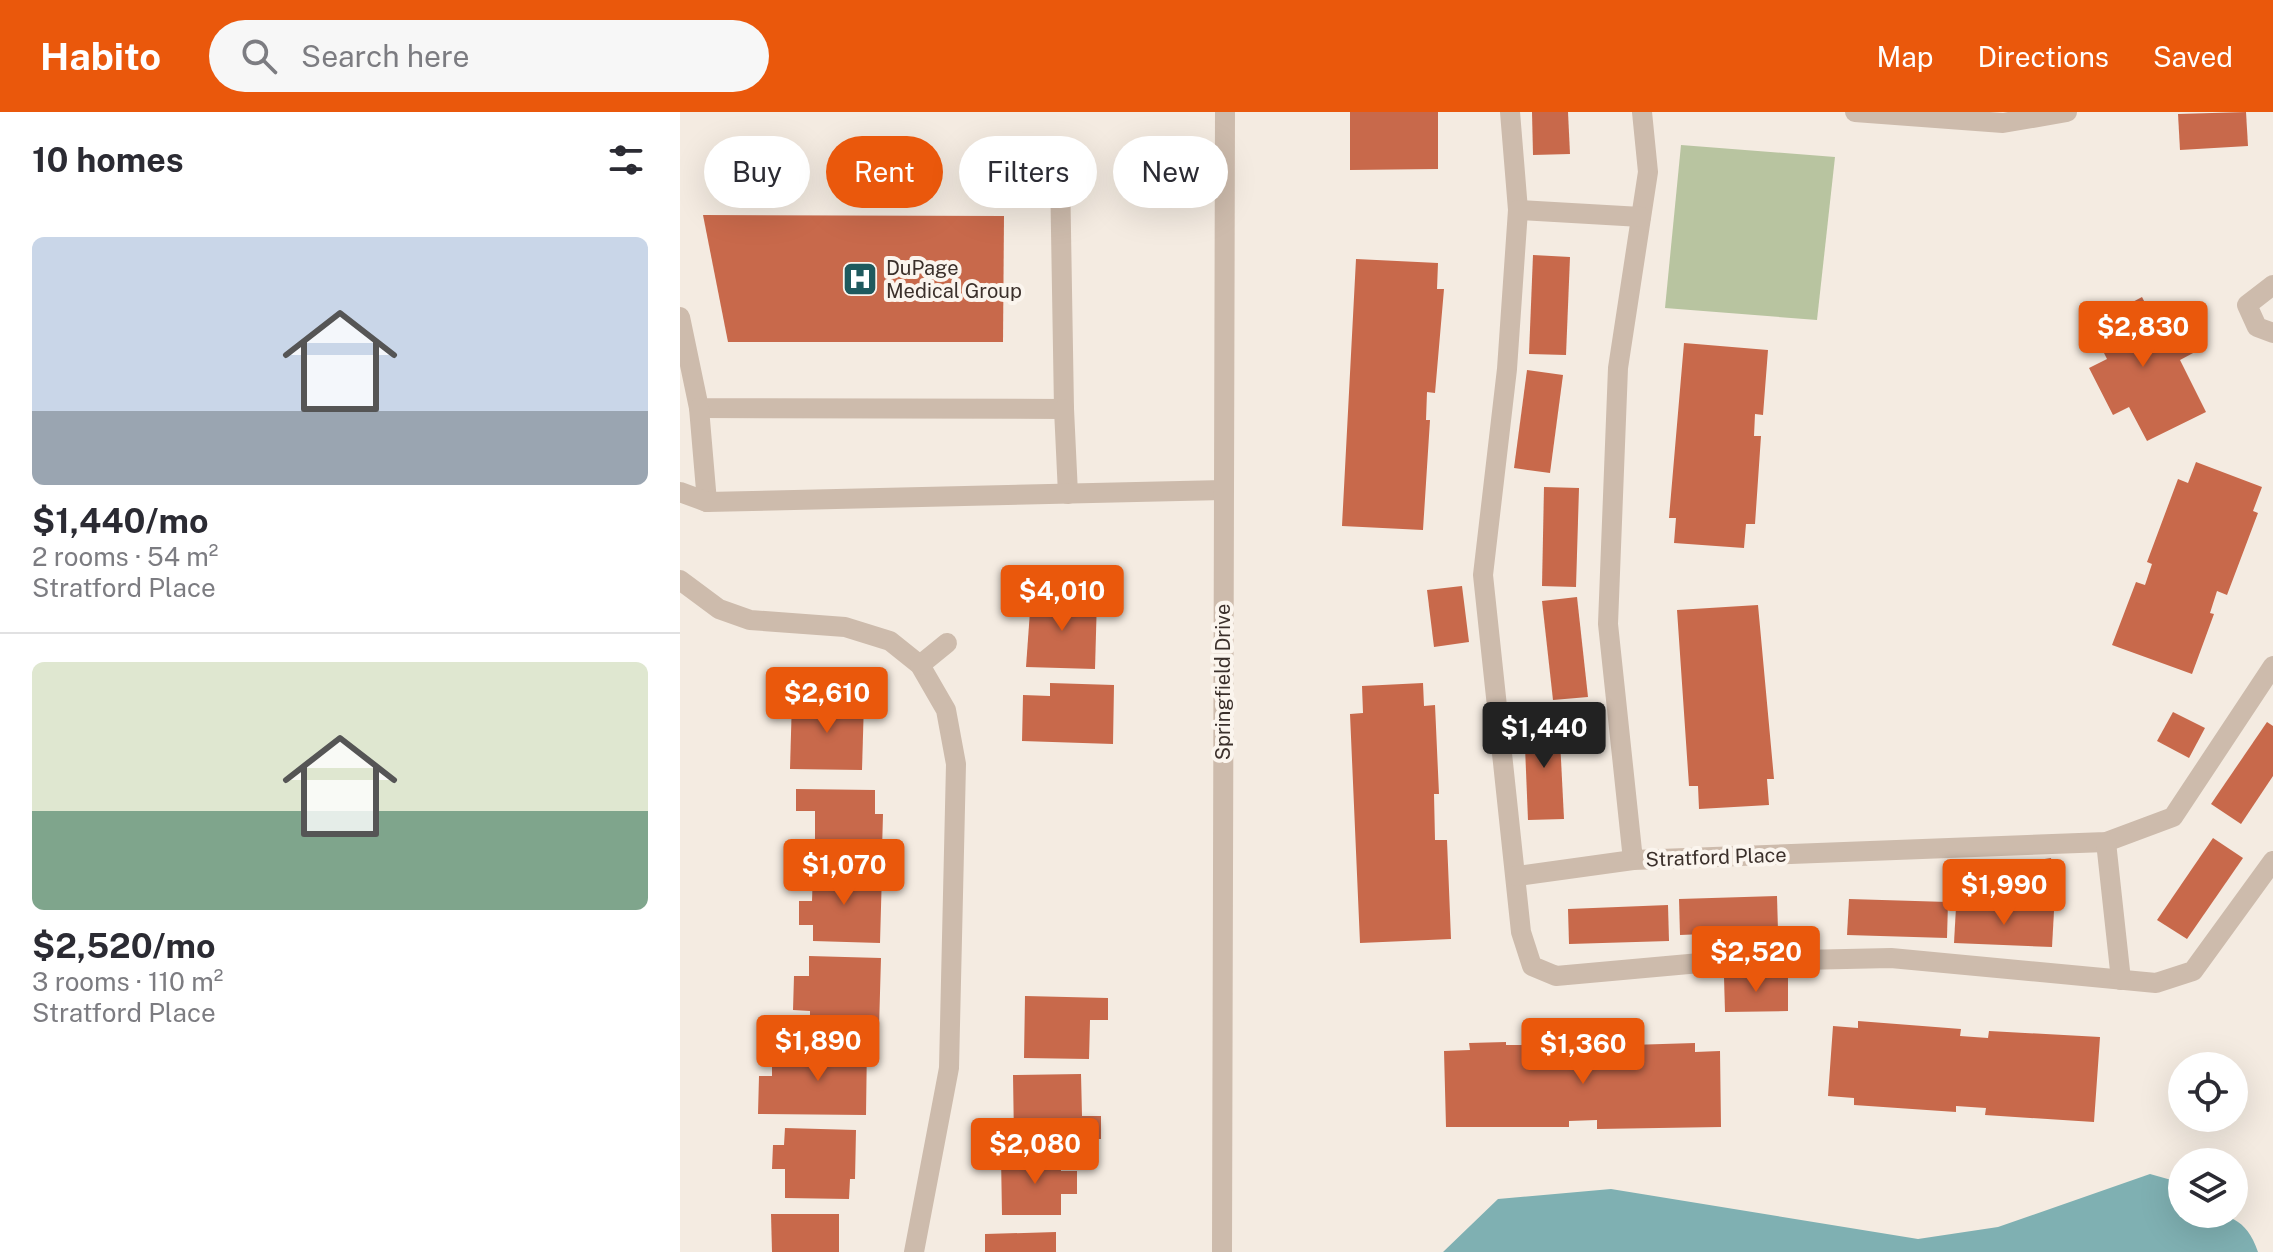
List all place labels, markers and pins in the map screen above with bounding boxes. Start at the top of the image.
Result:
place label: DuPage Medical Group [886,256,1022,303]
hospital icon: DuPage Medical Group [841,260,879,298]
pin: $2,830 [2078,301,2208,369]
pin: $4,010 [997,565,1127,633]
pin: $2,610 [762,667,892,735]
pin: $1,440 [1479,702,1609,770]
pin: $1,070 [779,839,909,907]
pin: $1,990 [1939,859,2069,927]
pin: $2,520 [1691,926,1821,994]
pin: $1,890 [753,1015,883,1083]
pin: $1,360 [1518,1018,1648,1086]
pin: $2,080 [970,1118,1100,1186]

